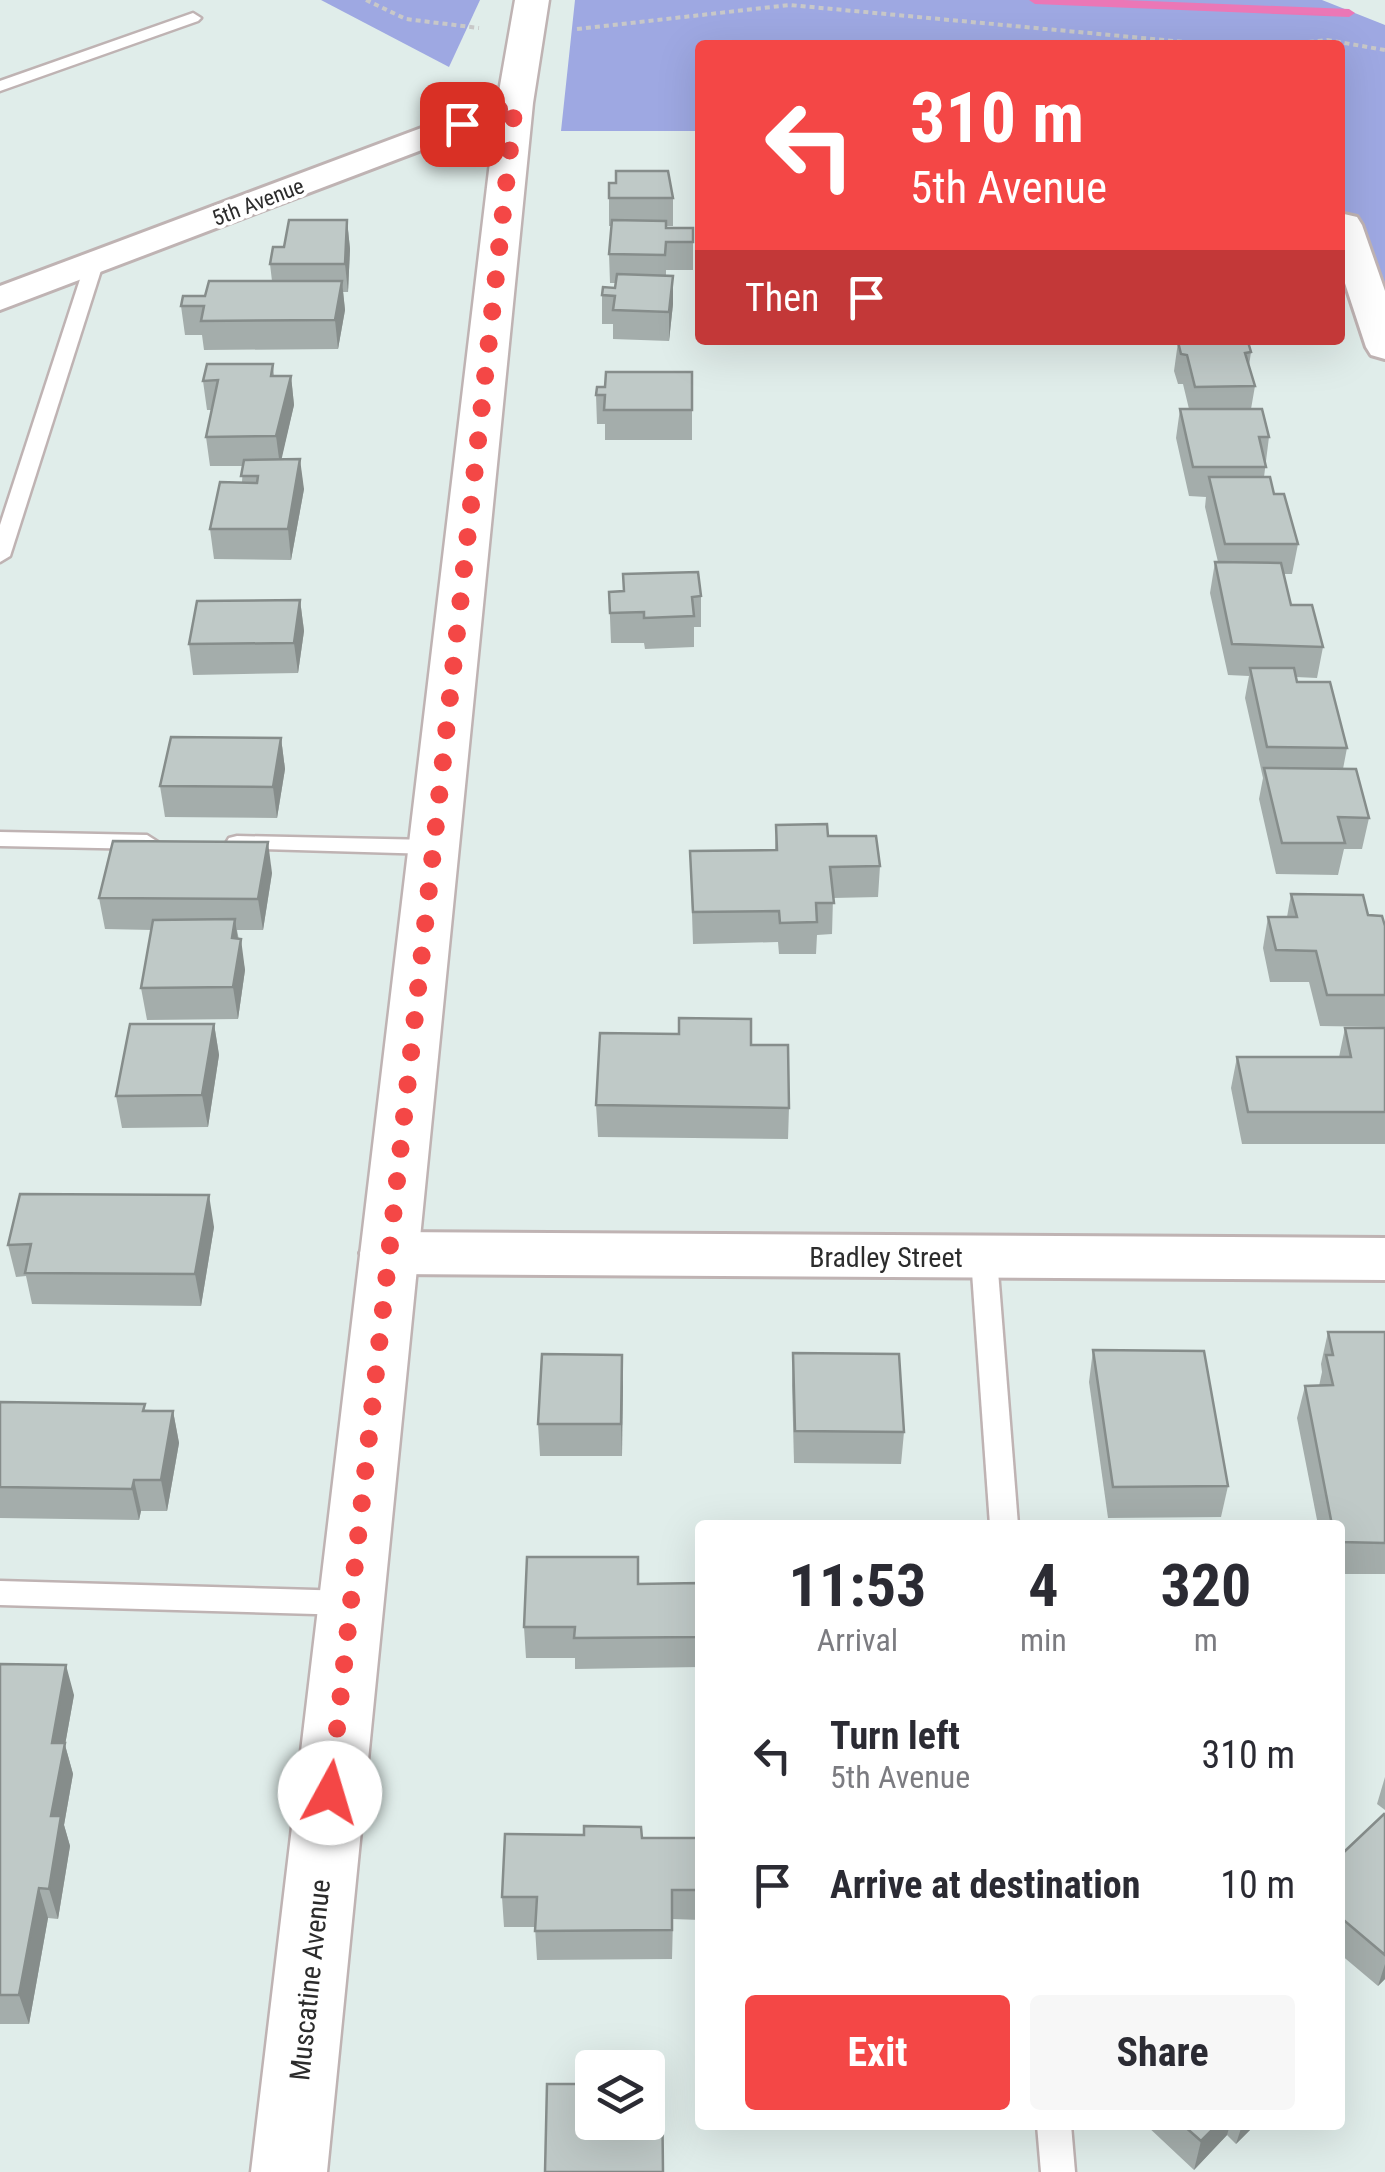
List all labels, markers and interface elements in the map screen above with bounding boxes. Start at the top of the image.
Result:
text: 310 m [910,77,1084,159]
icon: left [745,80,875,210]
pin [420,82,505,167]
icon: arrive [435,97,490,152]
text: 5th Avenue [910,161,1107,214]
street label: 5th Avenue [209,173,307,231]
icon: arrive [839,270,894,325]
text: Then [745,276,819,320]
street label: Bradley Street [809,1241,963,1274]
text: 11:53 [789,1550,926,1621]
text: 4 [1028,1550,1059,1621]
text: 320 [1160,1550,1251,1621]
text: Arrival [817,1621,898,1659]
text: min [1020,1621,1067,1659]
text: m [1194,1621,1218,1659]
text: Turn left [830,1714,960,1758]
icon: left [745,1728,800,1783]
text: 310 m [1201,1733,1295,1777]
position arrow [278,1741,382,1845]
text: 5th Avenue [830,1758,970,1796]
icon: arrive [745,1858,800,1913]
text: Arrive at destination [830,1863,1140,1907]
text: 10 m [1220,1863,1295,1907]
street label: Muscatine Avenue [283,1878,337,2082]
button: Exit [745,1995,1010,2110]
button: Share [1030,1995,1295,2110]
map controls [575,2050,665,2140]
button: layers [575,2050,665,2140]

